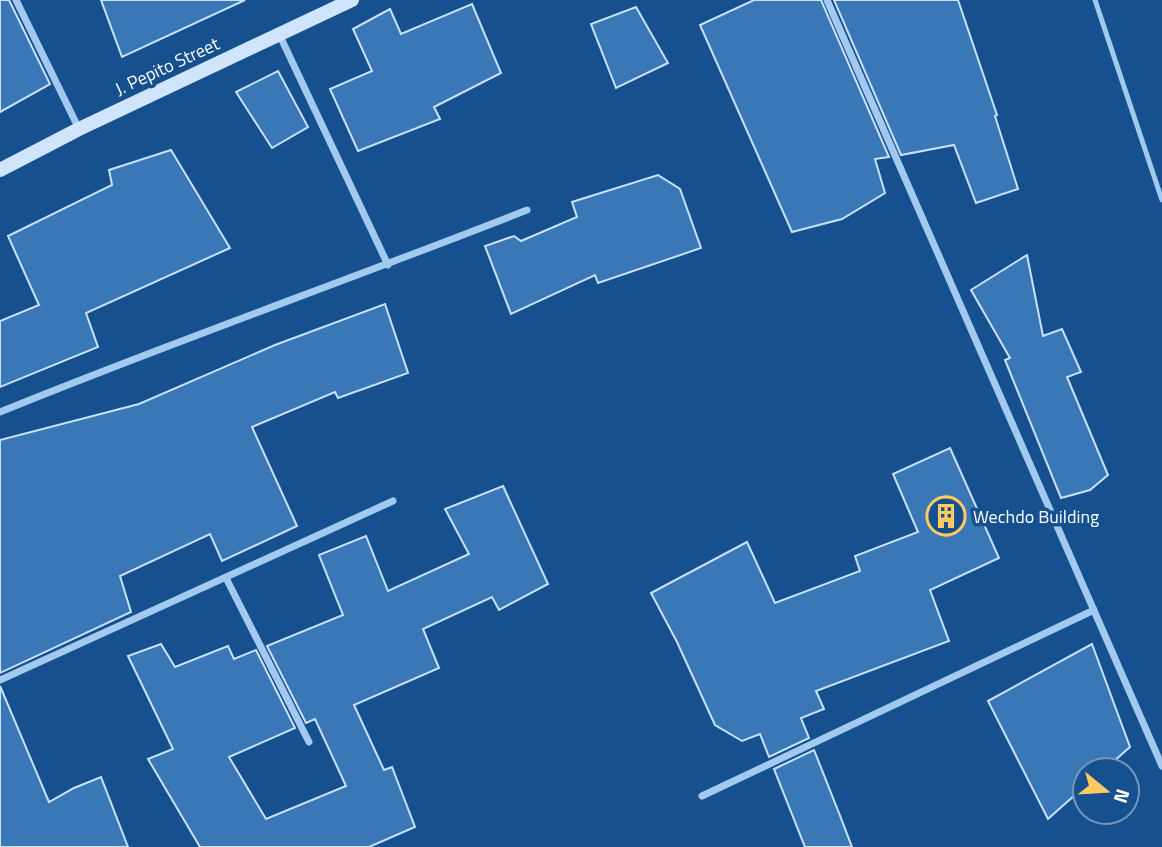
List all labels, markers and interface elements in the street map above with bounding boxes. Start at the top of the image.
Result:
street label: J. Pepito Street [110,30,224,102]
building icon: Wechdo Building [925,495,967,537]
place label: Wechdo Building [973,503,1099,530]
north arrow [1071,756,1141,826]
text: N [1107,786,1138,807]

